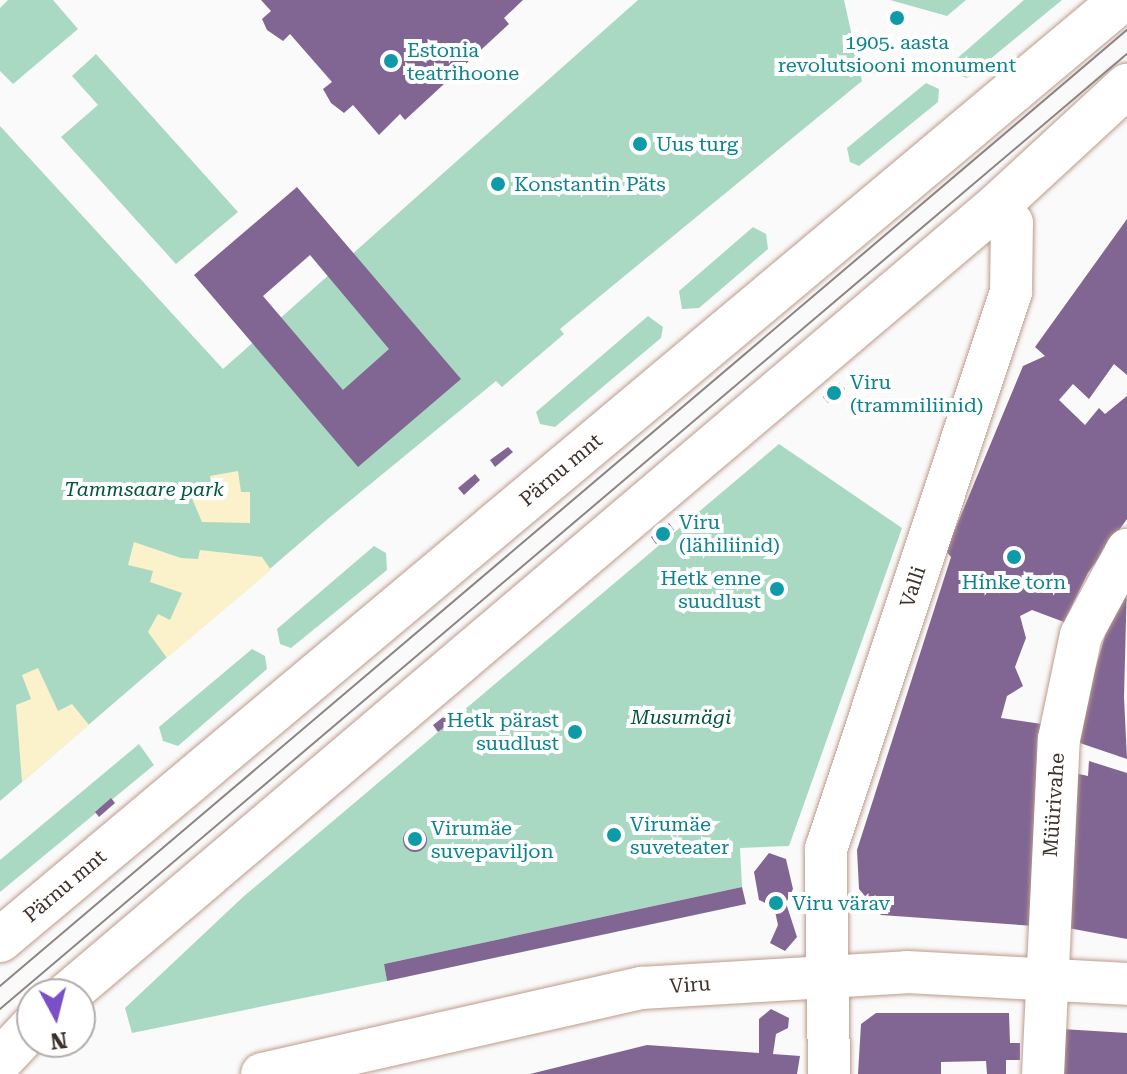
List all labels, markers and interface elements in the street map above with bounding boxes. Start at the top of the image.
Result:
marker: 1905. aasta revolutsiooni monument [888,9,906,27]
place label: 1905. aasta revolutsiooni monument [778,30,1016,77]
place label: Estonia teatrihoone [407,38,519,85]
marker: Estonia teatrihoone [382,52,400,70]
place label: Uus turg [656,132,738,156]
marker: Uus turg [631,135,649,153]
place label: Konstantin Päts [514,172,666,196]
marker: Konstantin Päts [489,175,507,193]
place label: Viru (trammiliinid) [850,370,983,417]
marker: Viru (trammiliinid) [825,384,843,402]
street label: Pärnu mnt [515,429,607,511]
park label: Tammsaare park [64,477,224,501]
place label: Viru (lähiliinid) [679,510,780,557]
marker: Viru (lähiliinid) [654,525,672,543]
marker: Hinke torn [1005,548,1023,566]
street label: Valli [895,563,931,611]
place label: Hetk enne suudlust [661,566,761,613]
place label: Hinke torn [962,570,1066,594]
marker: Hetk enne suudlust [768,580,786,598]
park label: Musumägi [631,705,731,729]
place label: Hetk pärast suudlust [447,708,559,755]
marker: Hetk pärast suudlust [566,723,584,741]
street label: Müürivahe [1038,752,1070,858]
place label: Virumäe suveteater [630,812,729,859]
place label: Virumäe suvepaviljon [431,816,554,863]
marker: Virumäe suveteater [605,826,623,844]
marker: Virumäe suvepaviljon [406,830,424,848]
street label: Pärnu mnt [19,845,111,927]
place label: Viru värav [792,891,890,915]
marker: Viru värav [767,894,785,912]
street label: Viru [669,972,711,998]
north arrow [16,978,96,1058]
text: N [49,1027,69,1054]

